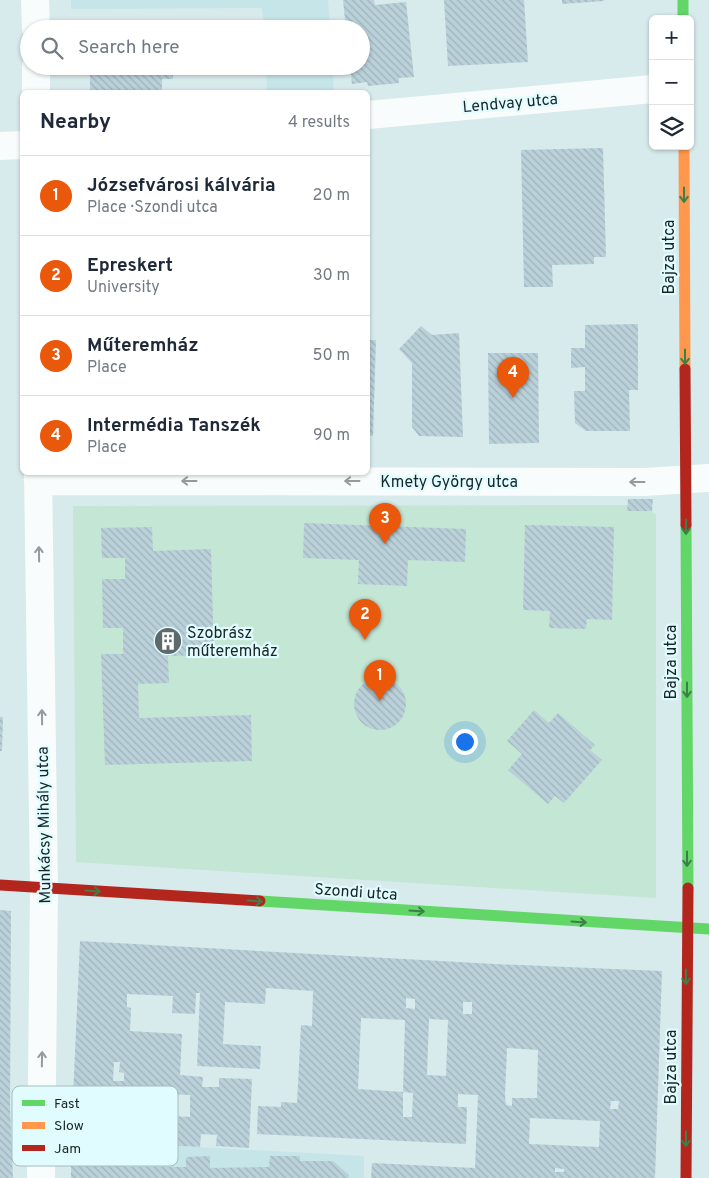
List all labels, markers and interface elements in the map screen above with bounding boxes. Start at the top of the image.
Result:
map controls [649,15,694,150]
button: + [649,15,694,60]
search box [20,20,370,75]
icon: search [38,34,66,62]
text: Search here [78,36,180,60]
button: − [649,60,694,105]
street label: Lendvay utca [462,90,559,118]
button: layers [649,105,694,150]
text: Nearby [40,109,111,136]
text: 4 results [288,113,350,133]
text: Józsefvárosi kálvária [87,174,276,198]
text: 1 [53,186,59,206]
text: 20 m [313,186,350,206]
one-way arrow [679,186,689,203]
text: Place · Szondi utca [87,198,218,218]
street label: Bajza utca [660,219,680,295]
text: Epreskert [87,254,173,278]
text: 2 [51,266,61,286]
text: 30 m [313,266,350,286]
text: University [87,278,160,298]
text: Műteremház [87,334,199,358]
text: 3 [51,346,61,366]
text: 50 m [313,346,350,366]
one-way arrow [680,349,690,365]
pin: 4 [497,357,529,398]
text: Place [87,358,127,378]
text: Intermédia Tanszék [87,414,261,438]
text: 4 [51,426,61,446]
text: 90 m [313,426,350,446]
text: Place [87,438,127,458]
street label: Kmety György utca [380,473,518,493]
one-way arrow [182,476,198,486]
one-way arrow [344,476,360,486]
one-way arrow [629,477,646,487]
pin: 3 [369,503,401,544]
one-way arrow [681,519,691,535]
one-way arrow [34,546,44,562]
pin: 2 [349,599,381,640]
place label: Szobrász műteremház [187,624,278,662]
street label: Bajza utca [662,624,682,700]
building icon: Szobrász műteremház [153,626,183,656]
pin: 1 [364,660,396,701]
one-way arrow [682,682,692,698]
one-way arrow [37,709,47,725]
your location [452,729,478,755]
street label: Munkácsy Mihály utca [34,746,56,904]
one-way arrow [682,850,692,867]
street label: Szondi utca [313,880,398,906]
one-way arrow [85,886,101,896]
one-way arrow [247,897,263,906]
one-way arrow [409,907,425,916]
one-way arrow [571,917,587,926]
one-way arrow [681,968,691,985]
street label: Bajza utca [662,1029,682,1105]
one-way arrow [37,1052,47,1068]
legend [12,1086,178,1166]
text: Fast [54,1096,80,1113]
text: Slow [54,1118,84,1135]
one-way arrow [681,1131,691,1147]
text: Jam [54,1141,81,1158]

